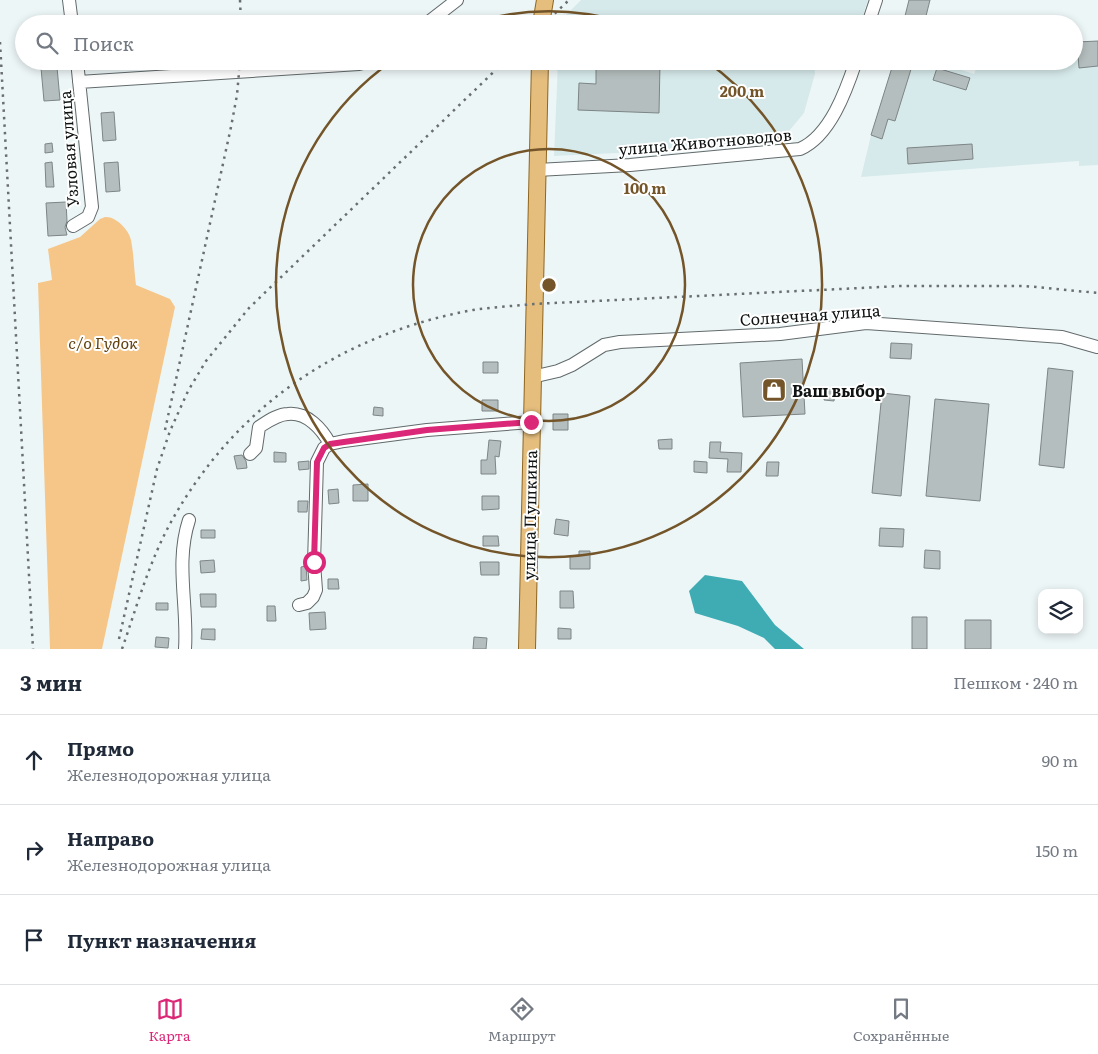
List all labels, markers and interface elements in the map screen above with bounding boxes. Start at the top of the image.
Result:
search box [15,15,1083,70]
icon: search [33,29,61,57]
text: Поиск [73,29,134,57]
text: 200 m [720,79,764,102]
street label: Узловая улица [52,90,84,208]
street label: улица Животноводов [617,121,793,161]
text: 100 m [624,176,666,199]
centre of rings [540,276,558,294]
street label: Солнечная улица [739,297,881,331]
park label: с/о Гудок [68,330,138,354]
shop icon: Ваш выбор [761,377,787,403]
place label: Ваш выбор [792,378,885,402]
route end [520,411,543,434]
street label: улица Пушкина [516,449,542,580]
route start [303,551,326,574]
map controls [1038,589,1083,634]
button: layers [1038,589,1083,634]
text: 3 мин [20,666,82,697]
text: Пешком · 240 m [953,670,1078,694]
text: Прямо [67,734,134,762]
icon: ahead [20,746,48,774]
text: 90 m [1042,748,1078,772]
text: Железнодорожная улица [67,762,271,786]
text: Направо [67,824,154,852]
icon: right [20,836,48,864]
text: 150 m [1035,838,1078,862]
text: Железнодорожная улица [67,852,271,876]
icon: arrive [20,926,48,954]
text: Пункт назначения [67,926,256,954]
tab: Карта [149,995,191,1045]
tab: Маршрут [488,995,556,1045]
tab: Сохранённые [853,995,949,1045]

